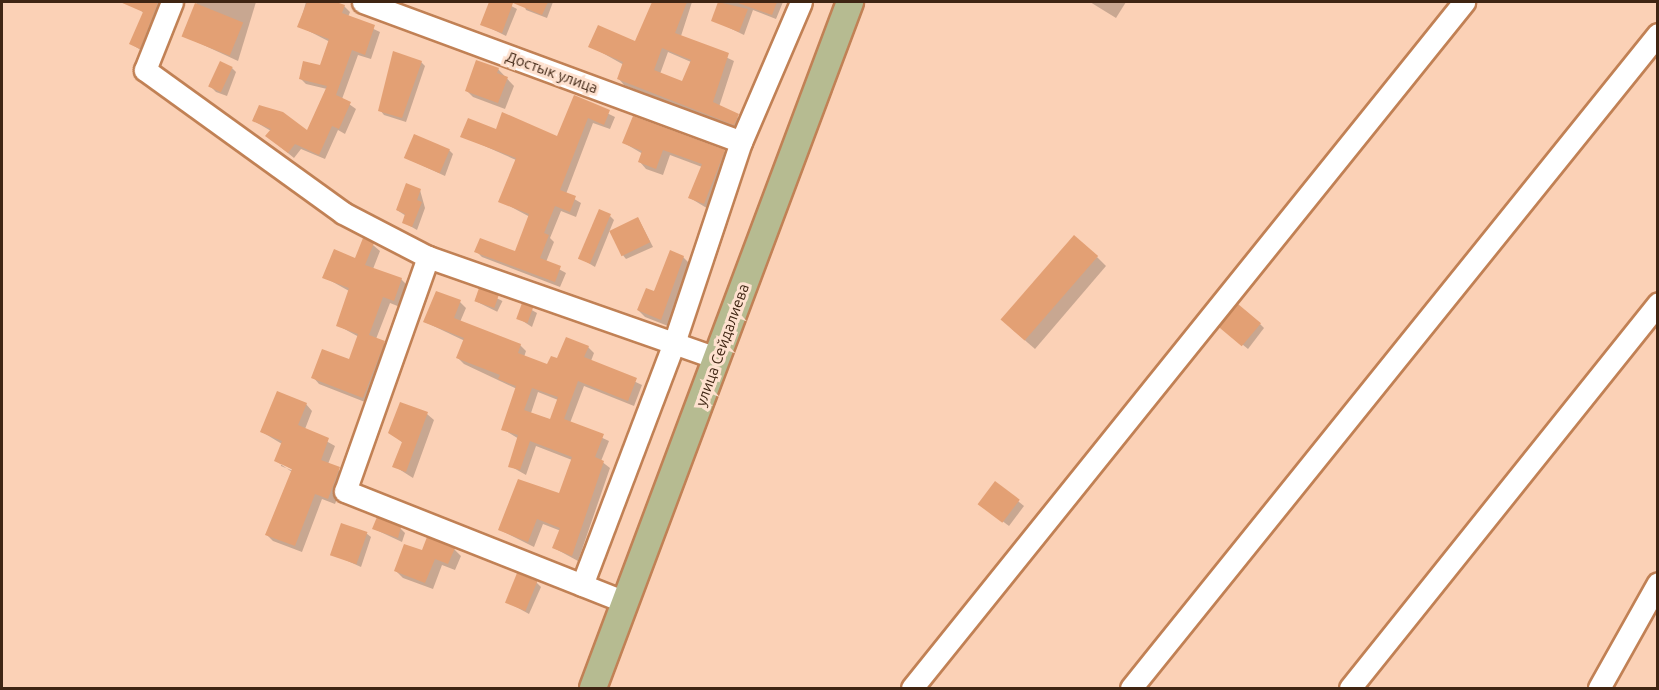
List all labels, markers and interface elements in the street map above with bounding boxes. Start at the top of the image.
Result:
street label: Достык улица [504,47,600,97]
street label: улица Сейдалиева [691,281,753,409]

